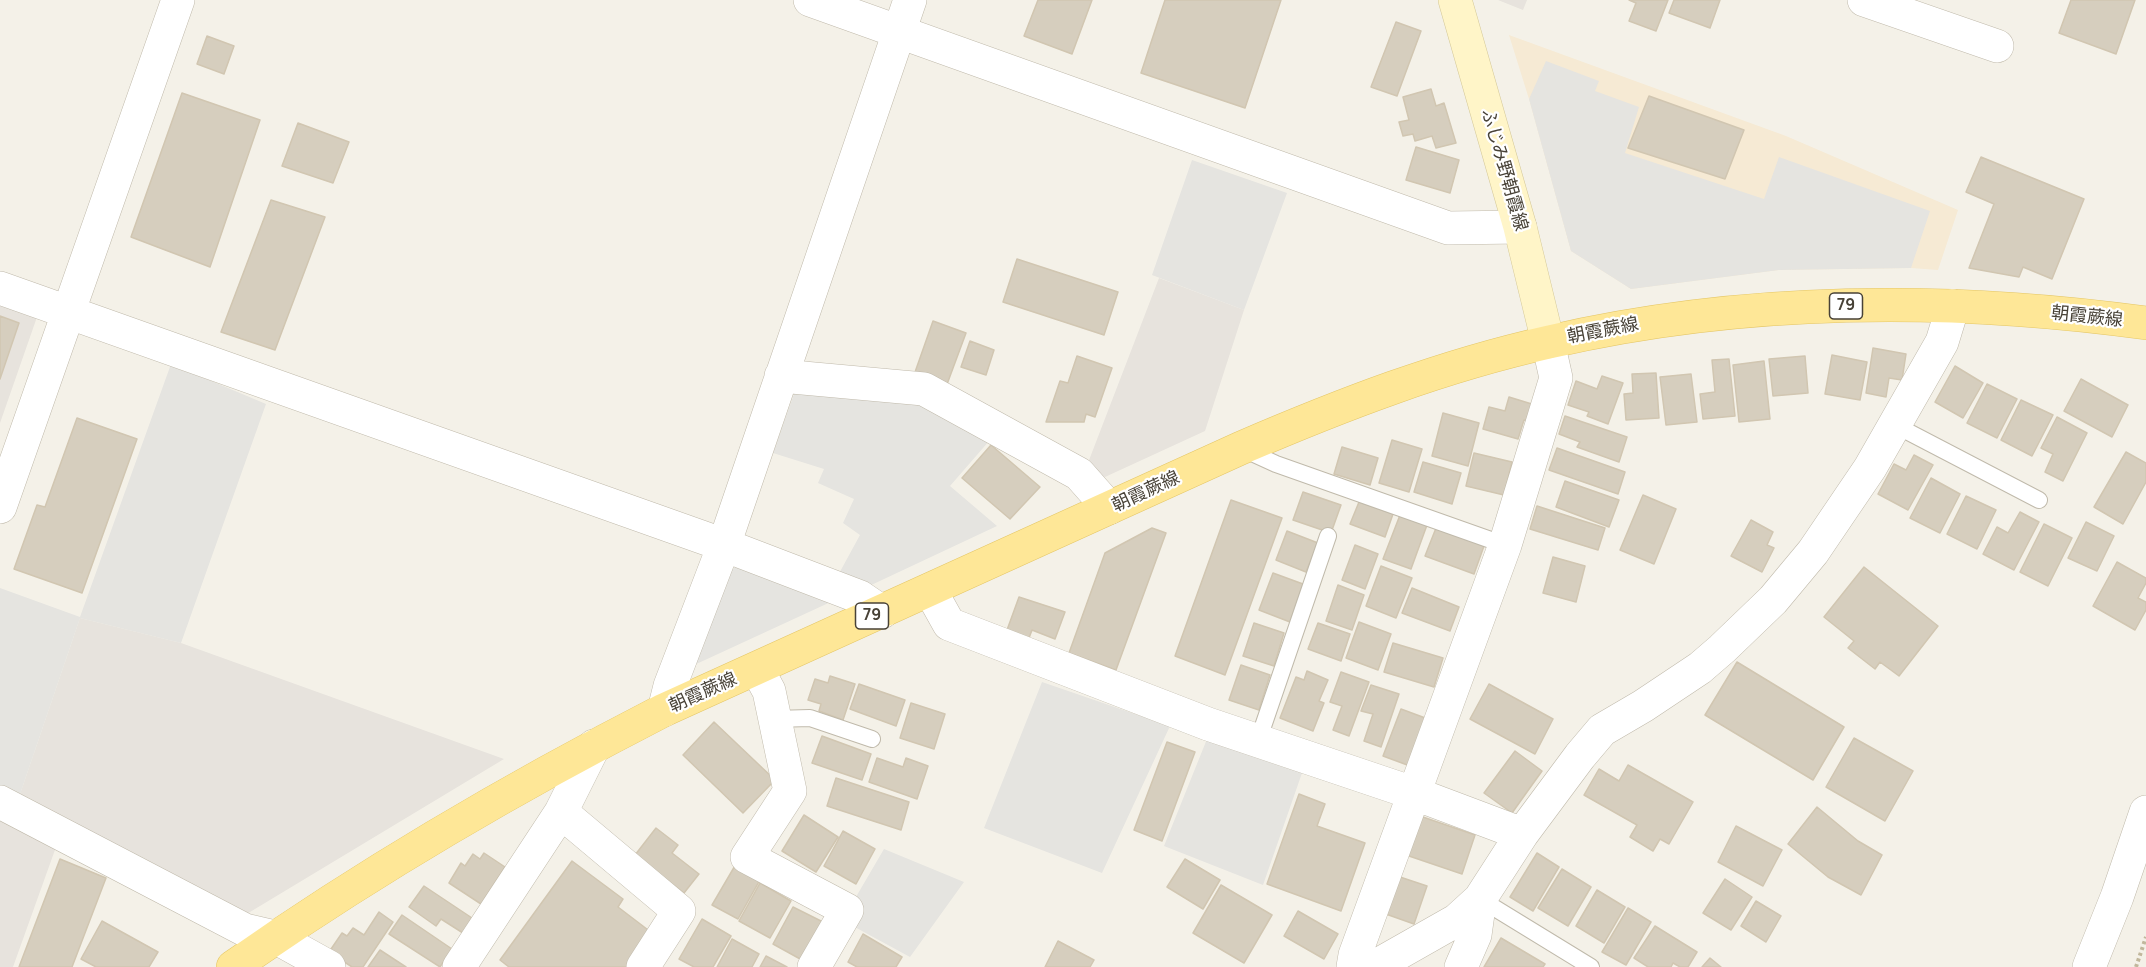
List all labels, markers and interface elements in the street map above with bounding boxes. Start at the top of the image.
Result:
street label: ふじみ野朝霞線 [1476,106,1532,234]
road number: 79 [1830,293,1862,319]
street label: 朝霞蕨線 [2050,302,2124,332]
street label: 朝霞蕨線 [1566,314,1640,348]
street label: 朝霞蕨線 [1109,467,1183,517]
road number: 79 [856,603,888,629]
street label: 朝霞蕨線 [666,668,740,718]

